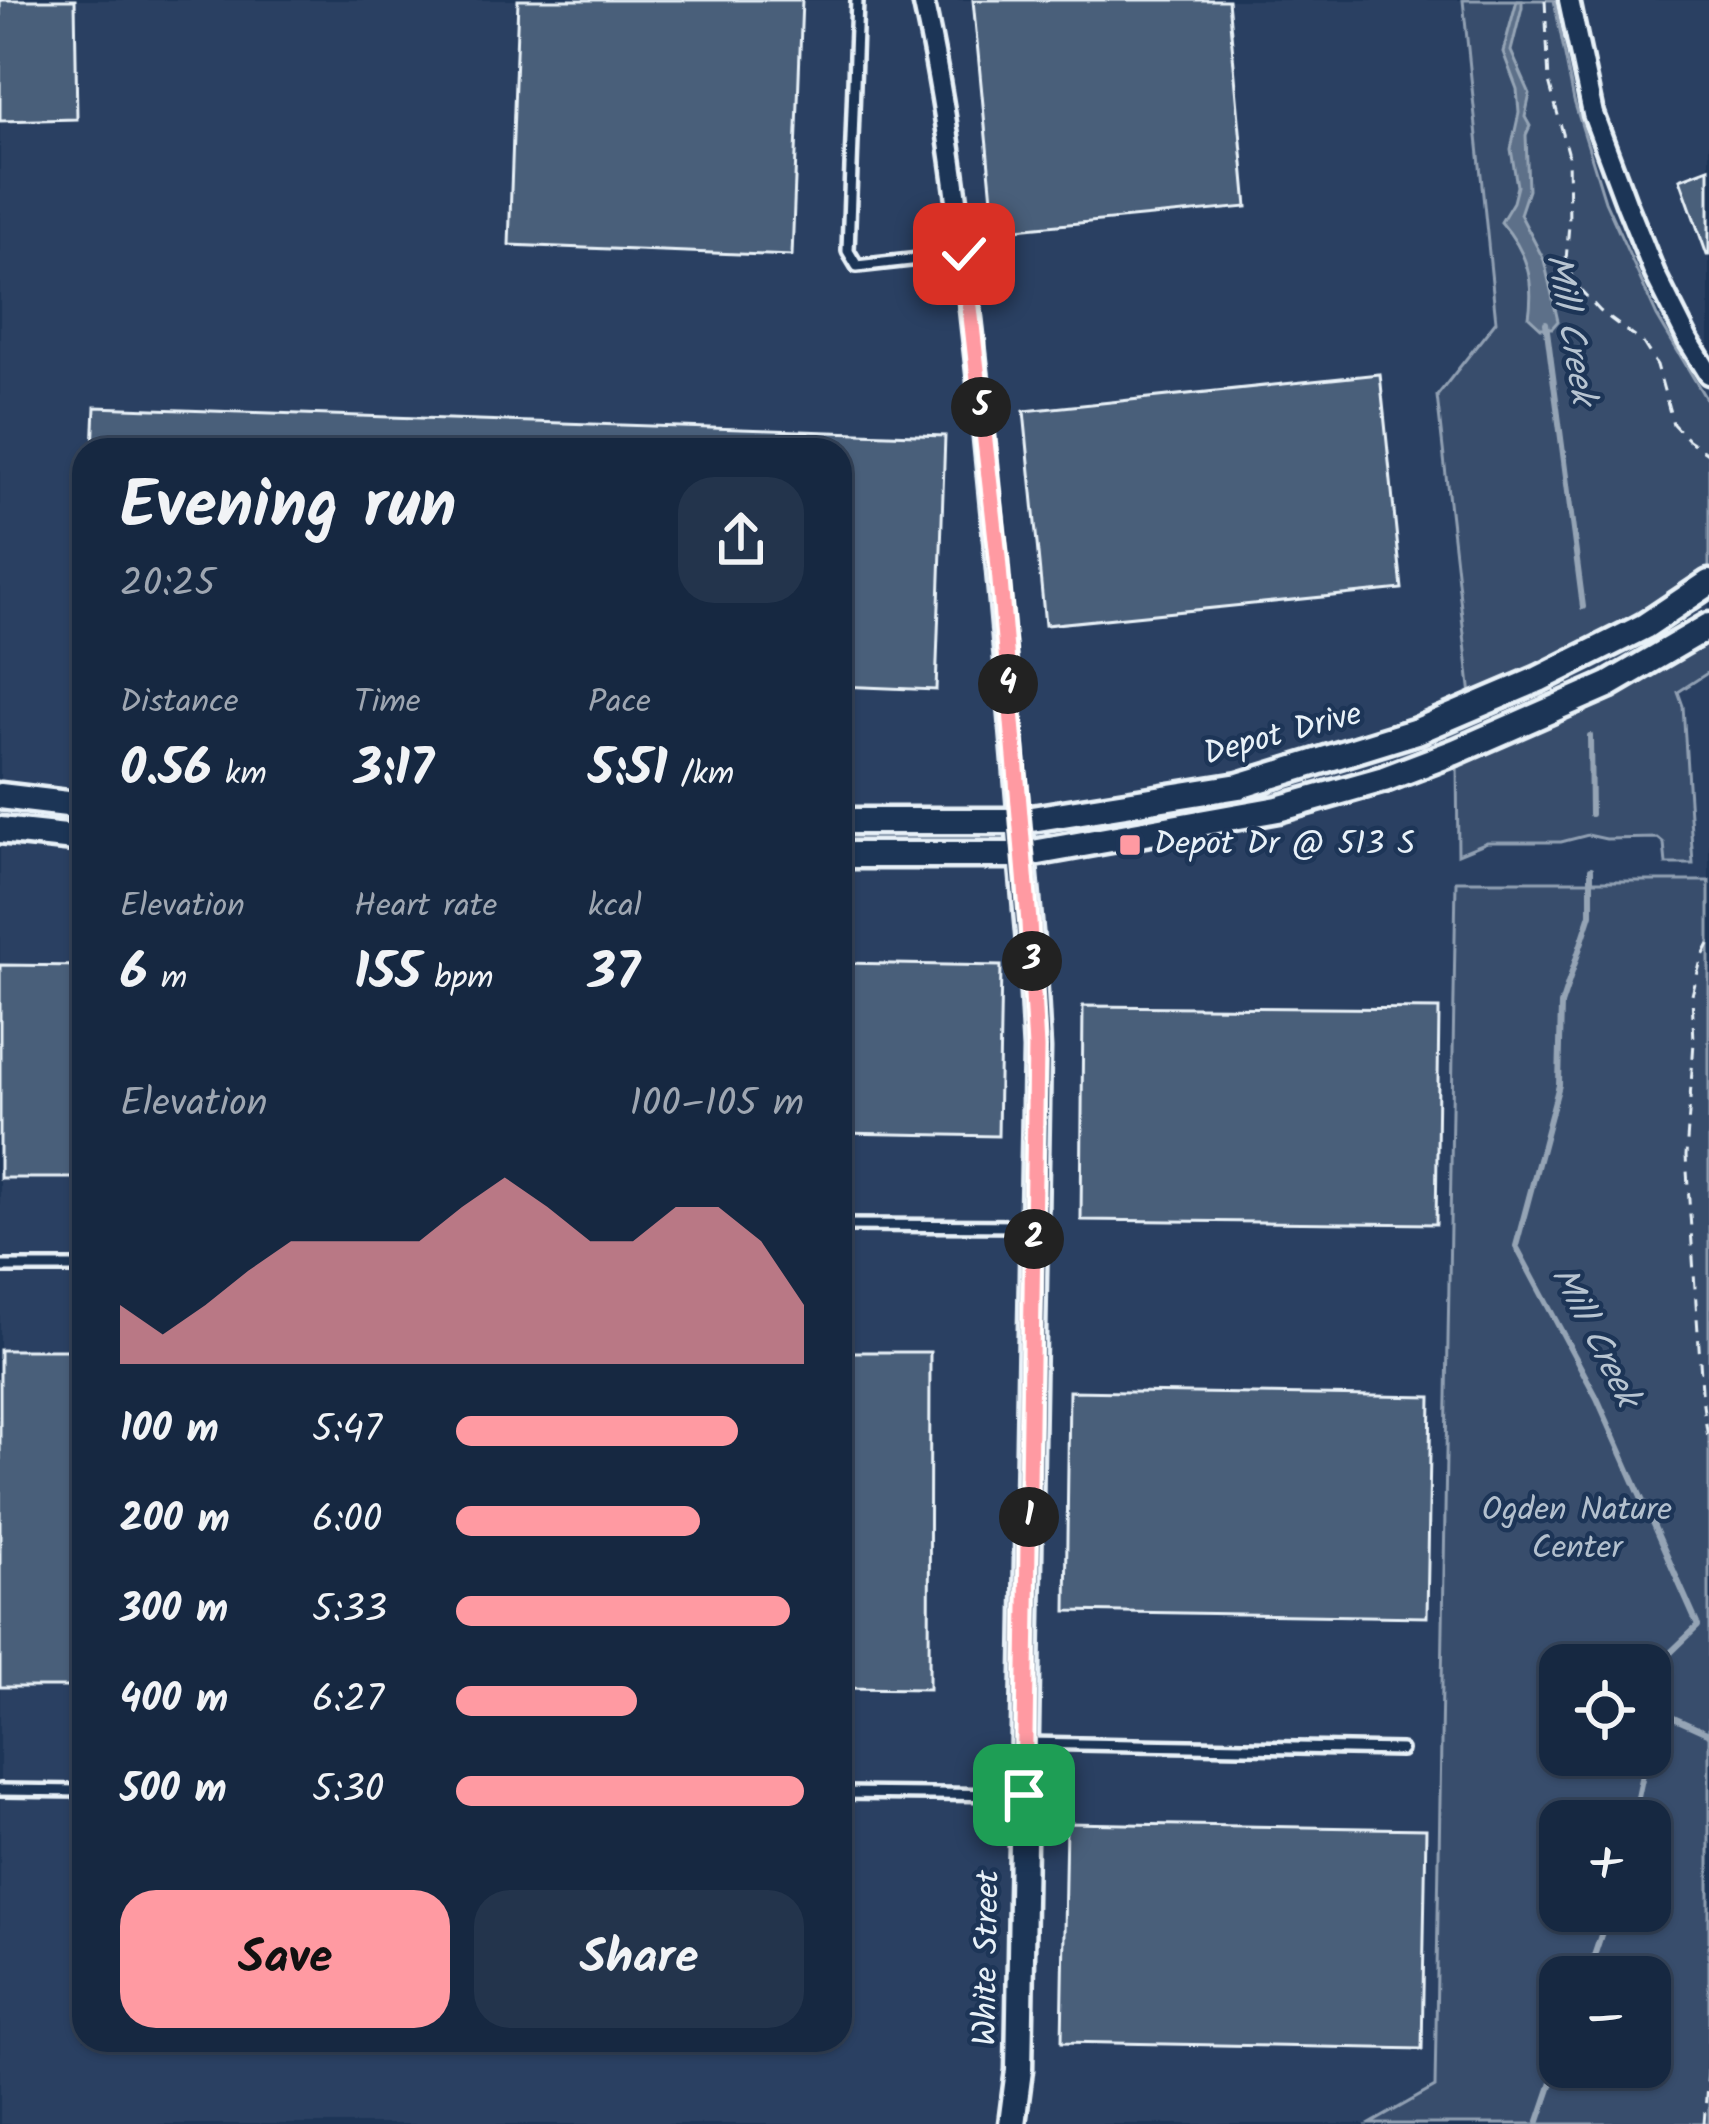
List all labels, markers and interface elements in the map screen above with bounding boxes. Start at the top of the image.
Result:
pin [913,203,1015,305]
icon: check [931,221,997,287]
water label: Mill Creek [1528,249,1611,414]
pin: 5 [951,377,1011,437]
text: 5 [973,380,989,433]
text: Evening run [120,456,456,561]
button: share [678,477,804,603]
text: 20:25 [120,554,215,616]
pin: 4 [978,654,1038,714]
text: 4 [999,657,1017,710]
text: Distance [120,677,239,730]
text: Time [354,677,421,730]
text: Pace [588,677,651,730]
street label: Depot Drive [1198,688,1368,782]
text: 0.56 [120,730,212,811]
text: 3:17 [354,730,434,811]
text: 5:51 [588,730,668,811]
text: km [212,749,267,802]
text: /km [668,749,734,802]
place label: Depot Dr @ 513 S [1154,819,1415,872]
marker: Depot Dr @ 513 S [1117,832,1143,858]
text: Elevation [120,881,245,934]
text: Heart rate [354,881,497,934]
text: kcal [588,881,642,934]
pin: 3 [1002,931,1062,991]
text: 6 [120,934,148,1015]
text: 155 [354,934,421,1015]
text: 37 [588,934,640,1015]
text: 3 [1023,934,1041,987]
text: m [148,953,187,1006]
text: bpm [421,953,494,1006]
text: Elevation [120,1074,268,1136]
text: 100–105 m [630,1074,804,1136]
pin: 2 [1004,1209,1064,1269]
text: 2 [1024,1212,1044,1265]
water label: Mill Creek [1534,1256,1656,1422]
text: 100 m [120,1400,219,1462]
text: 5:47 [312,1400,382,1462]
park label: Ogden Nature Center [1482,1485,1672,1576]
pin: 1 [999,1487,1059,1547]
text: 200 m [120,1490,230,1552]
text: 6:00 [312,1490,382,1552]
text: 1 [1024,1490,1034,1543]
text: 300 m [120,1580,228,1642]
text: 5:33 [312,1580,387,1642]
map controls [1539,1644,1671,2088]
button: locate [1539,1644,1671,1776]
text: 400 m [120,1670,228,1732]
text: 6:27 [312,1670,384,1732]
pin [973,1744,1075,1846]
text: 500 m [120,1760,227,1822]
text: 5:30 [312,1760,384,1822]
icon: arrive [991,1762,1057,1828]
button: + [1539,1800,1671,1932]
street label: White Street [960,1868,1016,2046]
button: Save [120,1890,450,2028]
button: Share [474,1890,804,2028]
button: − [1539,1956,1671,2088]

